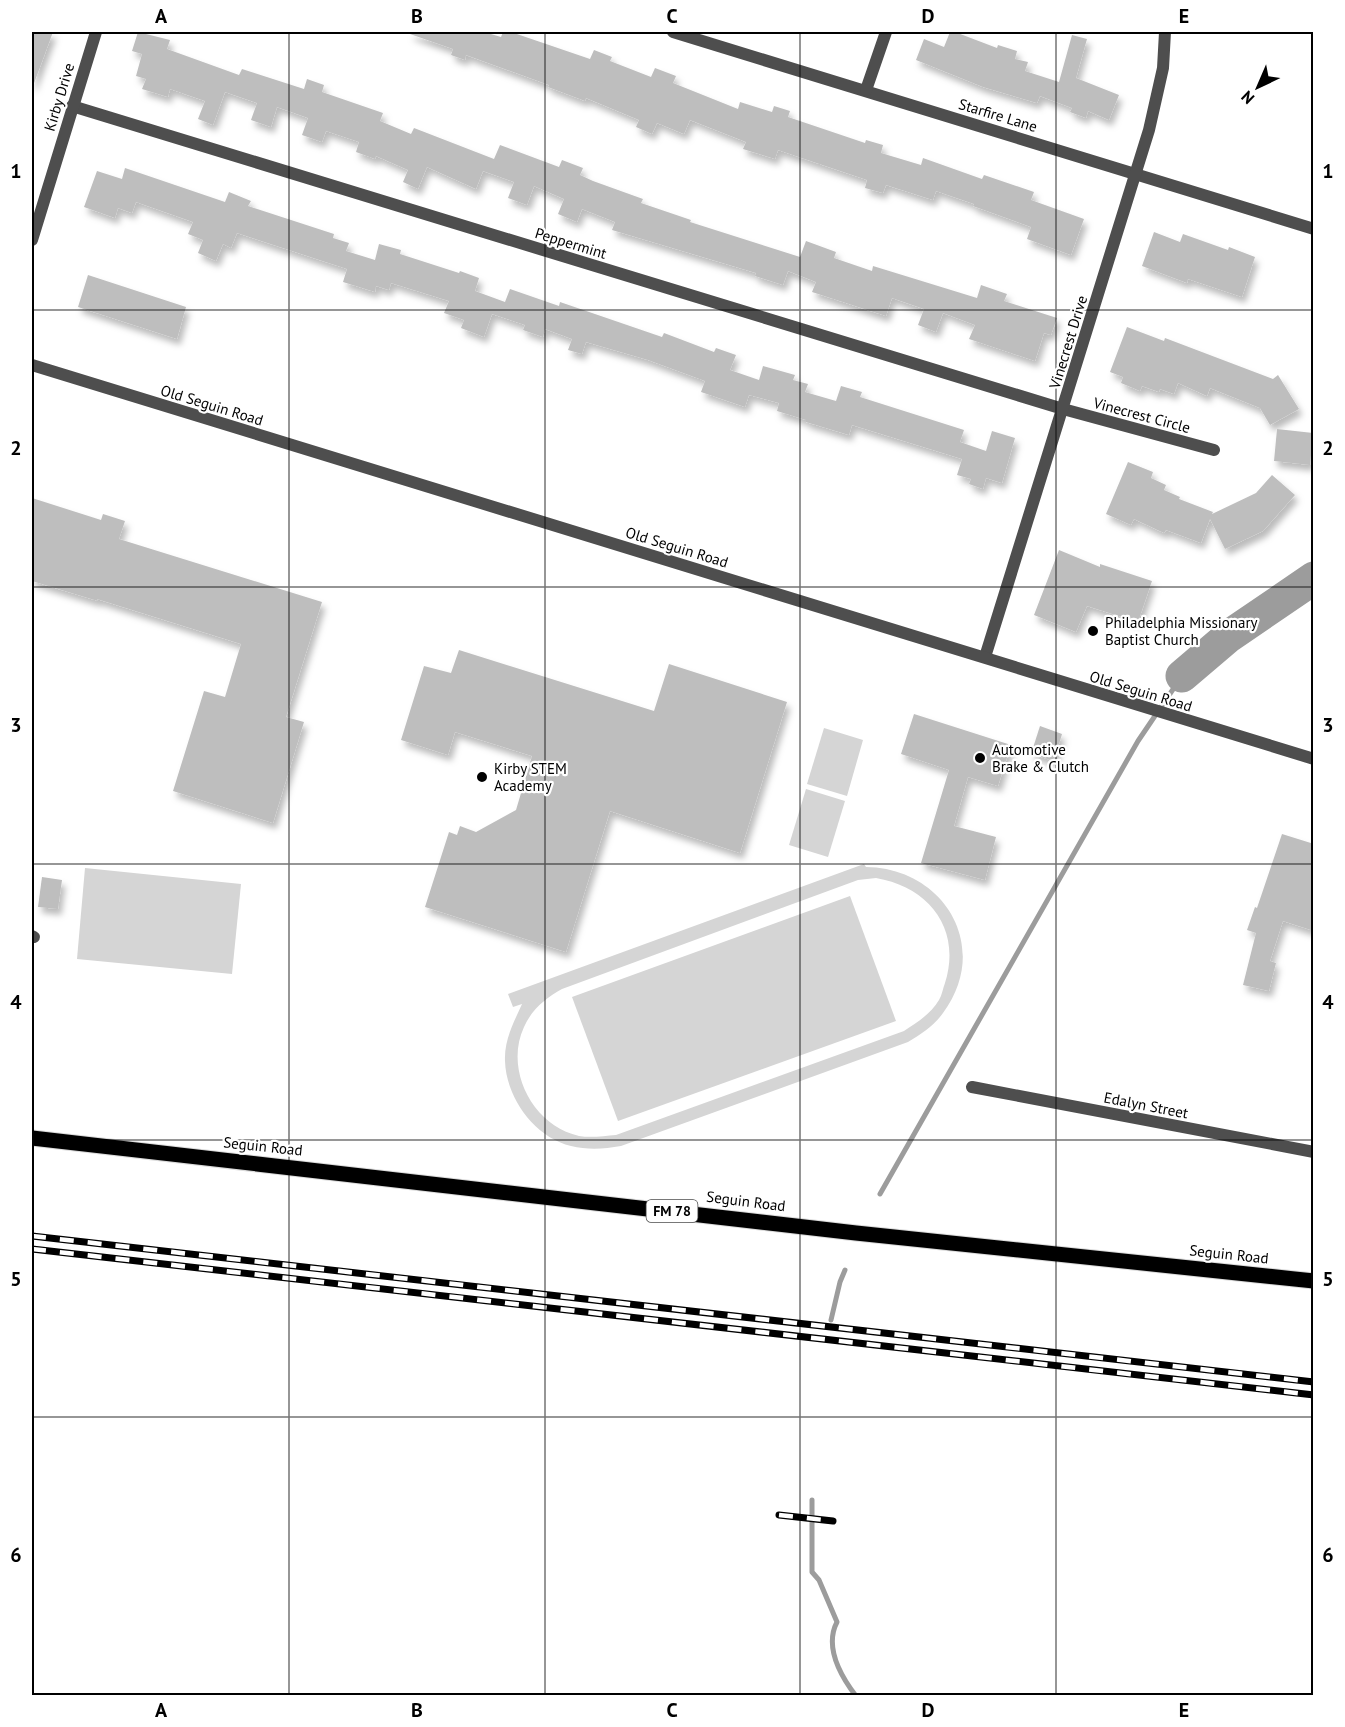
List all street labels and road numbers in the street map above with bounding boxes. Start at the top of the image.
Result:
street label: Kirby Drive [40,61,78,133]
street label: Starfire Lane [956,94,1040,136]
street label: Peppermint [533,223,609,263]
street label: Vinecrest Drive [1044,293,1091,392]
street label: Old Seguin Road [158,380,266,430]
street label: Vinecrest Circle [1090,393,1193,437]
street label: Old Seguin Road [623,522,731,572]
street label: Old Seguin Road [1087,666,1195,716]
street label: Edalyn Street [1102,1088,1190,1122]
street label: Seguin Road [222,1132,304,1160]
street label: Seguin Road [705,1187,787,1215]
road number: FM 78 [646,1200,698,1222]
street label: Seguin Road [1188,1240,1270,1268]

